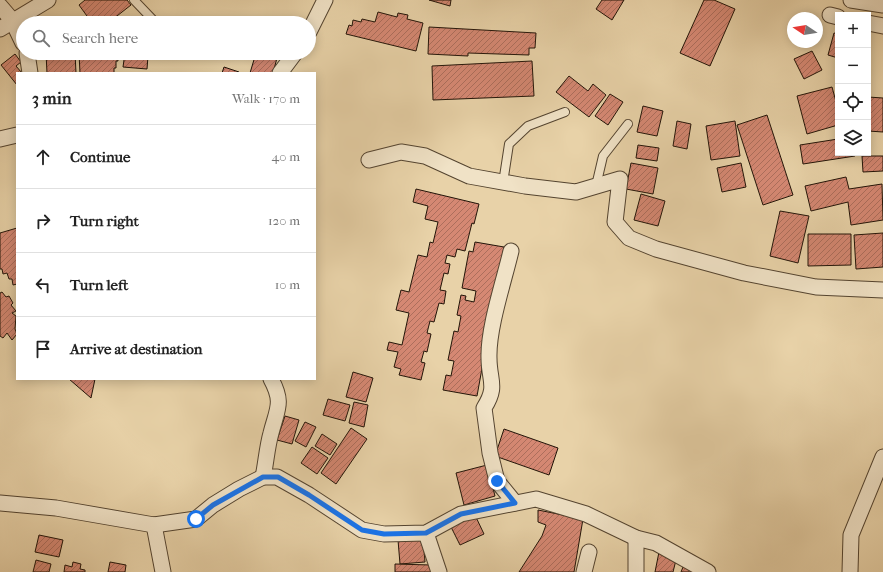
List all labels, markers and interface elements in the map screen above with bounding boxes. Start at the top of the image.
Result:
north arrow [787,12,823,48]
map controls [835,12,871,156]
button: + [835,12,871,48]
search box [16,16,316,60]
icon: search [30,27,52,49]
text: Search here [62,29,138,47]
button: − [835,48,871,84]
button: locate [835,84,871,120]
text: 3 min [32,88,72,108]
text: Walk · 170 m [232,91,300,106]
button: layers [835,120,871,156]
icon: ahead [32,146,54,168]
text: Continue [70,148,130,166]
text: 40 m [272,149,300,164]
icon: right [32,210,54,232]
text: Turn right [70,212,139,230]
text: 120 m [268,213,300,228]
icon: left [32,274,54,296]
text: Turn left [70,276,128,294]
text: 10 m [275,277,300,292]
icon: arrive [32,338,54,360]
text: Arrive at destination [70,340,202,358]
route end [488,472,506,490]
route start [187,510,205,528]

